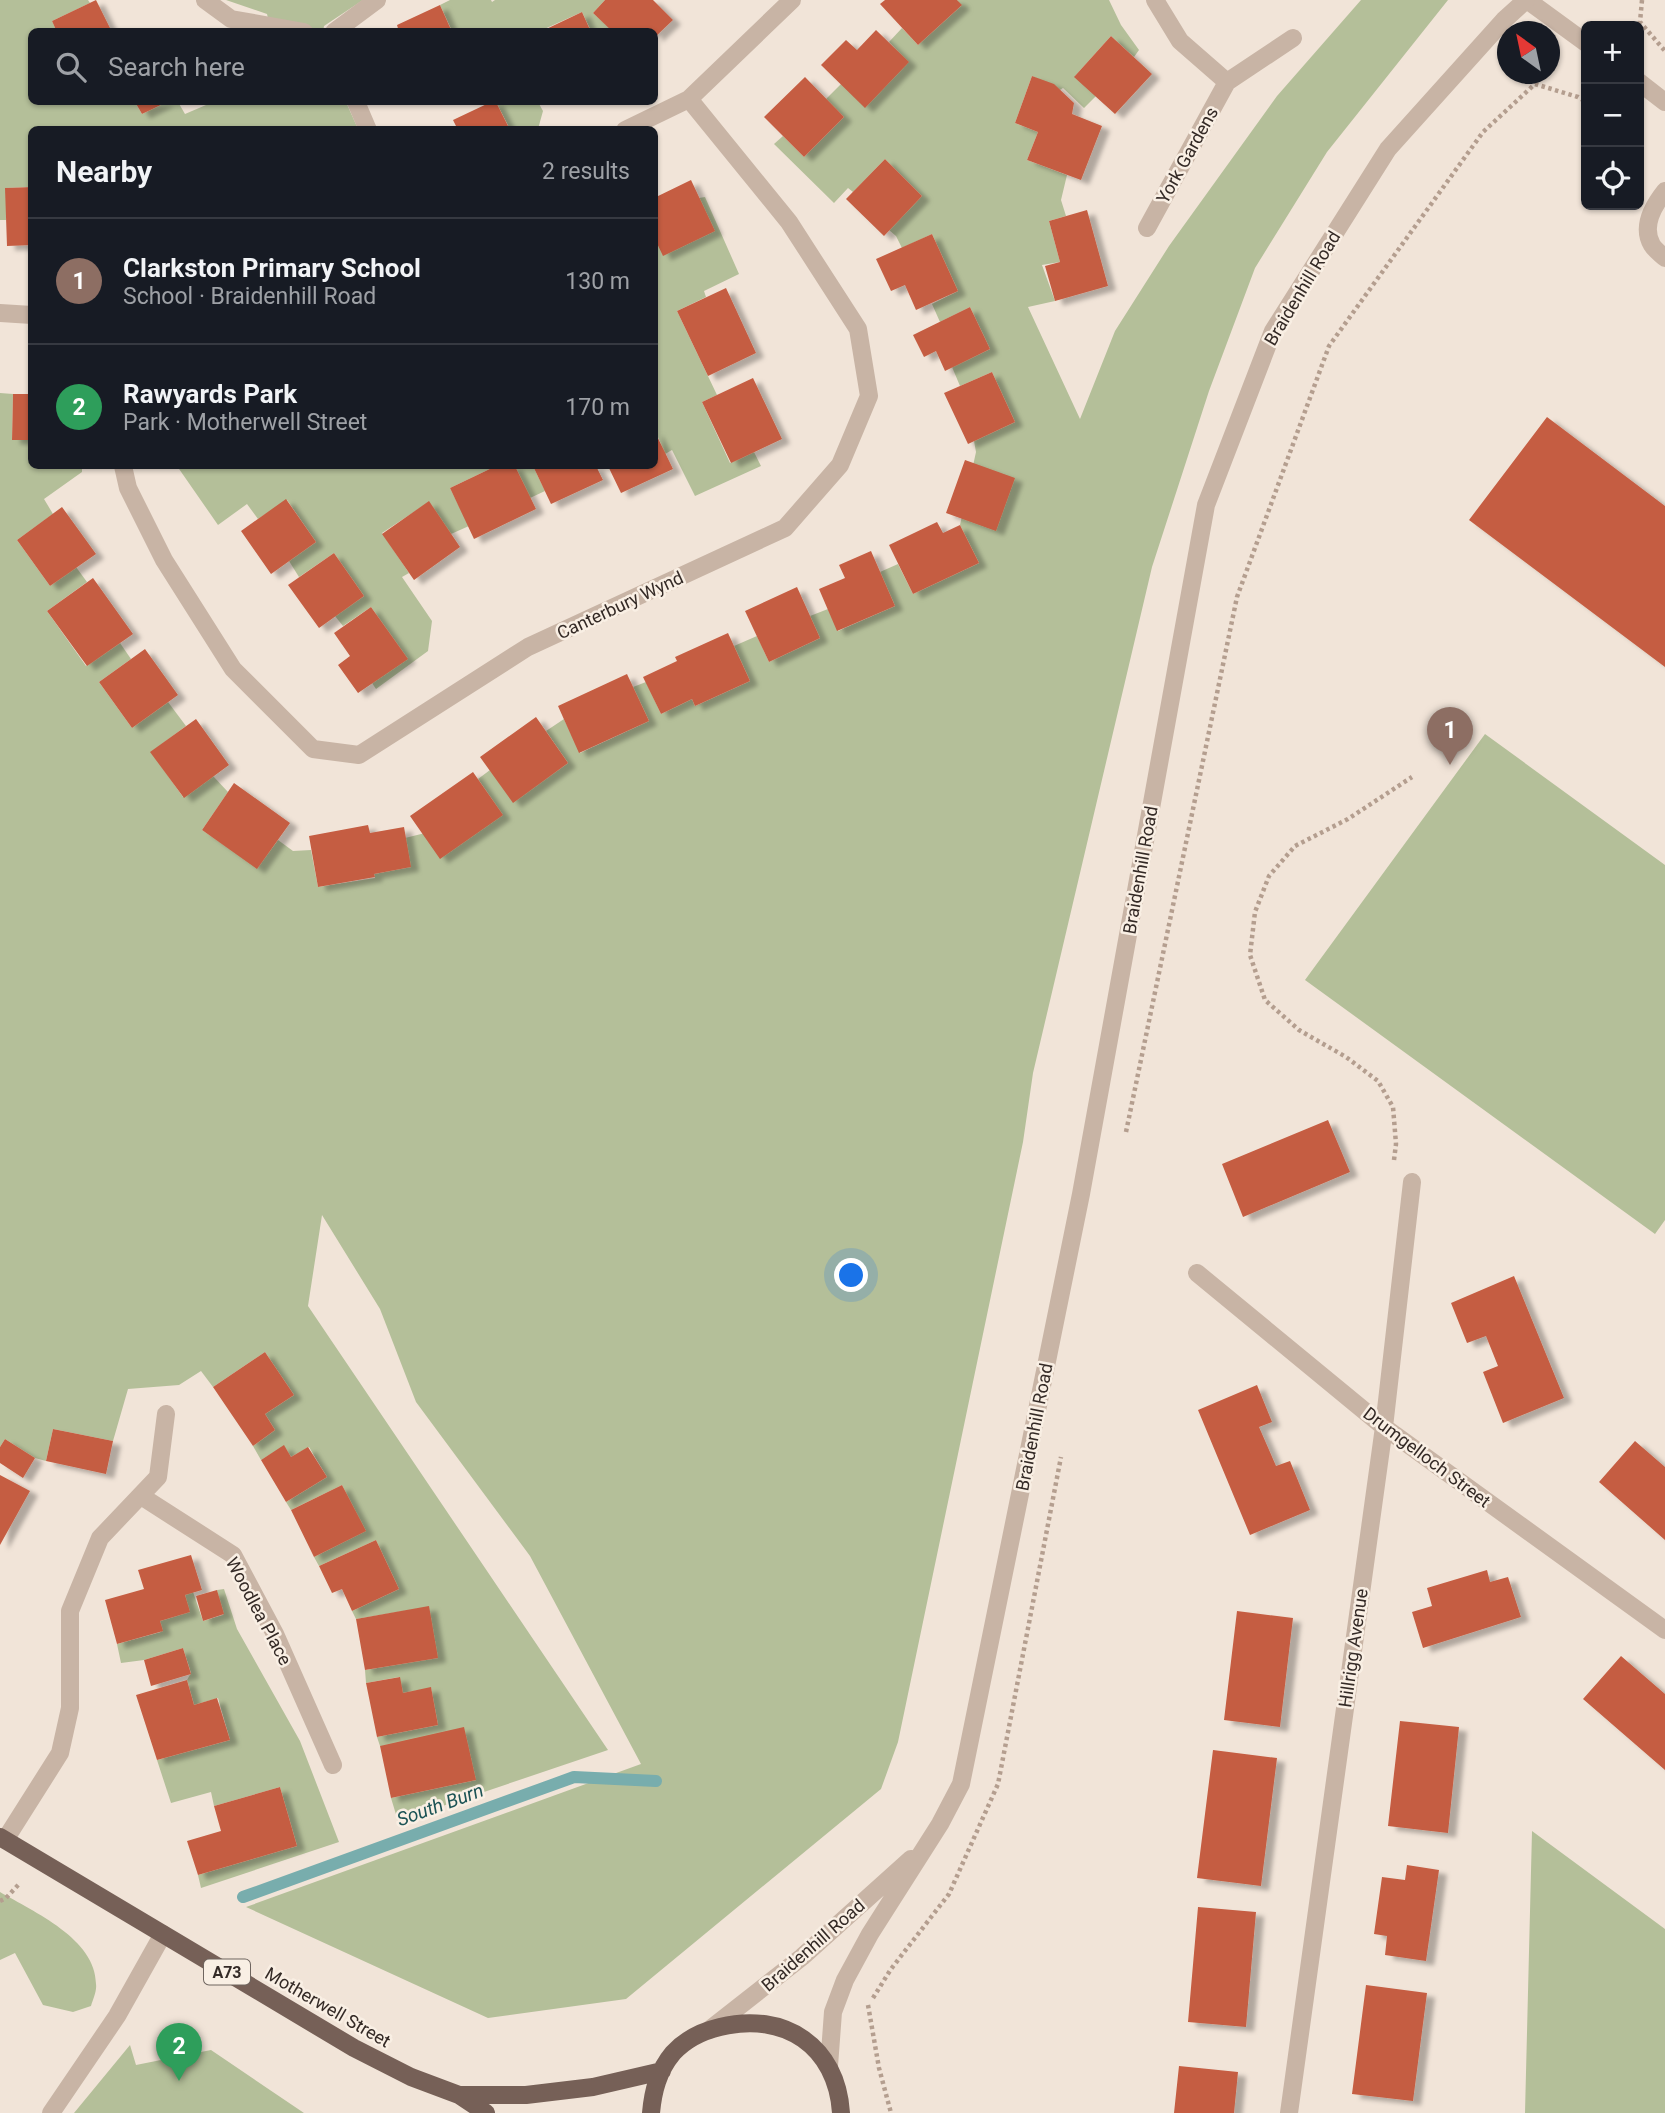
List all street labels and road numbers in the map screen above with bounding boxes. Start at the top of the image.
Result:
street label: York Gardens [1152,103,1222,207]
street label: Braidenhill Road [1260,227,1344,349]
street label: Canterbury Wynd [554,567,686,643]
street label: Braidenhill Road [1118,804,1162,936]
street label: Braidenhill Road [1011,1361,1057,1493]
street label: Drumgelloch Street [1359,1402,1495,1512]
street label: Woodlea Place [222,1554,296,1668]
street label: Hillrigg Avenue [1334,1587,1372,1709]
street label: Braidenhill Road [757,1895,869,1995]
road number: A73 [204,1960,250,1984]
street label: Motherwell Street [262,1963,395,2051]

